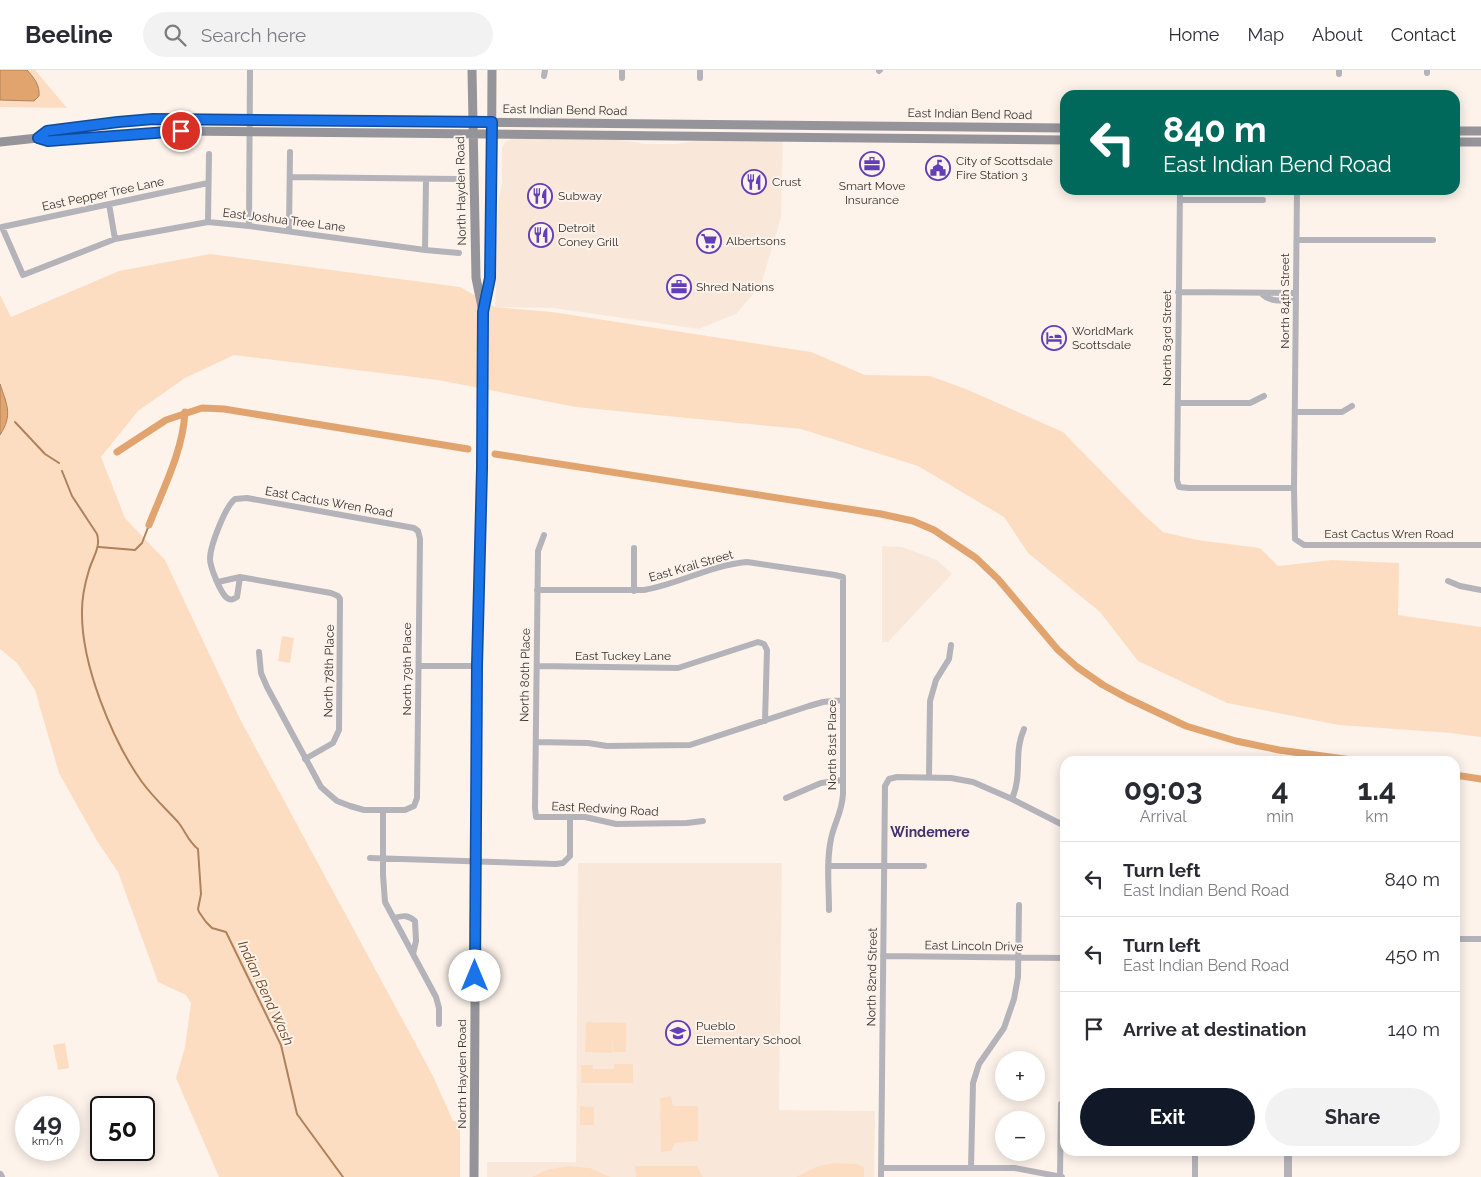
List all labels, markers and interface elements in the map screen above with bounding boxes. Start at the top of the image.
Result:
search box [143,12,493,57]
text: Beeline [25,20,113,49]
icon: search [161,21,189,49]
text: Search here [201,24,306,46]
text: Home [1168,24,1219,45]
text: Map [1247,24,1284,45]
text: About [1312,24,1363,45]
text: Contact [1391,24,1456,45]
street label: East Indian Bend Road [503,102,627,118]
street label: East Indian Bend Road [908,106,1032,122]
text: 840 m [1163,109,1267,150]
pin [160,110,202,152]
icon: left [1080,110,1145,175]
icon: arrive [167,117,195,145]
street label: North Hayden Road [453,136,469,246]
office icon: Smart Move Insurance [859,151,885,177]
text: East Indian Bend Road [1163,151,1392,177]
place label: City of Scottsdale Fire Station 3 [956,154,1053,182]
public building icon: City of Scottsdale Fire Station 3 [925,155,951,181]
restaurant icon: Crust [741,169,767,195]
street label: East Pepper Tree Lane [41,174,165,214]
place label: Crust [772,175,801,189]
place label: Smart Move Insurance [839,179,905,207]
restaurant icon: Subway [527,183,553,209]
place label: Subway [558,189,603,203]
street label: East Joshua Tree Lane [222,206,346,234]
place label: Detroit Coney Grill [558,221,619,249]
restaurant icon: Detroit Coney Grill [528,222,554,248]
supermarket icon: Albertsons [696,228,722,254]
place label: Albertsons [726,234,786,248]
street label: North 84th Street [1278,253,1292,349]
office icon: Shred Nations [666,274,692,300]
place label: Shred Nations [696,280,774,294]
street label: North 83rd Street [1160,290,1174,386]
place label: WorldMark Scottsdale [1072,324,1134,352]
hotel icon: WorldMark Scottsdale [1041,325,1067,351]
street label: East Cactus Wren Road [264,484,394,520]
street label: East Cactus Wren Road [1324,527,1454,541]
street label: East Krail Street [647,547,735,585]
street label: North 79th Place [400,623,414,715]
street label: North 78th Place [321,624,337,718]
street label: North 80th Place [517,628,533,722]
street label: East Tuckey Lane [575,649,671,663]
street label: North 81st Place [825,700,839,790]
text: 09:03 [1124,772,1202,807]
text: 4 [1271,772,1289,807]
text: 1.4 [1358,772,1396,807]
street label: East Redwing Road [551,799,659,819]
text: Arrival [1140,807,1187,826]
text: min [1266,807,1294,826]
text: km [1365,807,1388,826]
district label: Windemere [890,824,970,840]
text: Turn left [1123,859,1200,881]
icon: left [1080,865,1108,893]
text: 840 m [1384,868,1440,890]
text: East Indian Bend Road [1123,881,1289,900]
street label: North 82nd Street [864,928,880,1026]
text: Turn left [1123,934,1200,956]
water label: Indian Bend Wash [235,938,297,1048]
street label: East Lincoln Drive [924,938,1024,954]
icon: left [1080,940,1108,968]
text: 450 m [1385,943,1440,965]
position arrow [448,949,500,1001]
text: East Indian Bend Road [1123,956,1289,975]
icon: arrive [1080,1015,1108,1043]
text: Arrive at destination [1123,1018,1307,1040]
text: 140 m [1388,1018,1440,1040]
street label: North Hayden Road [455,1019,469,1129]
place label: Pueblo Elementary School [696,1019,802,1047]
school or university icon: Pueblo Elementary School [665,1020,691,1046]
map controls [995,1051,1045,1161]
button: + [995,1051,1045,1101]
button: Exit [1080,1088,1255,1146]
button: Share [1265,1088,1440,1146]
speed limit sign: 50 [90,1096,155,1161]
text: 49 [33,1107,62,1137]
button: − [995,1111,1045,1161]
text: km/h [32,1134,63,1148]

